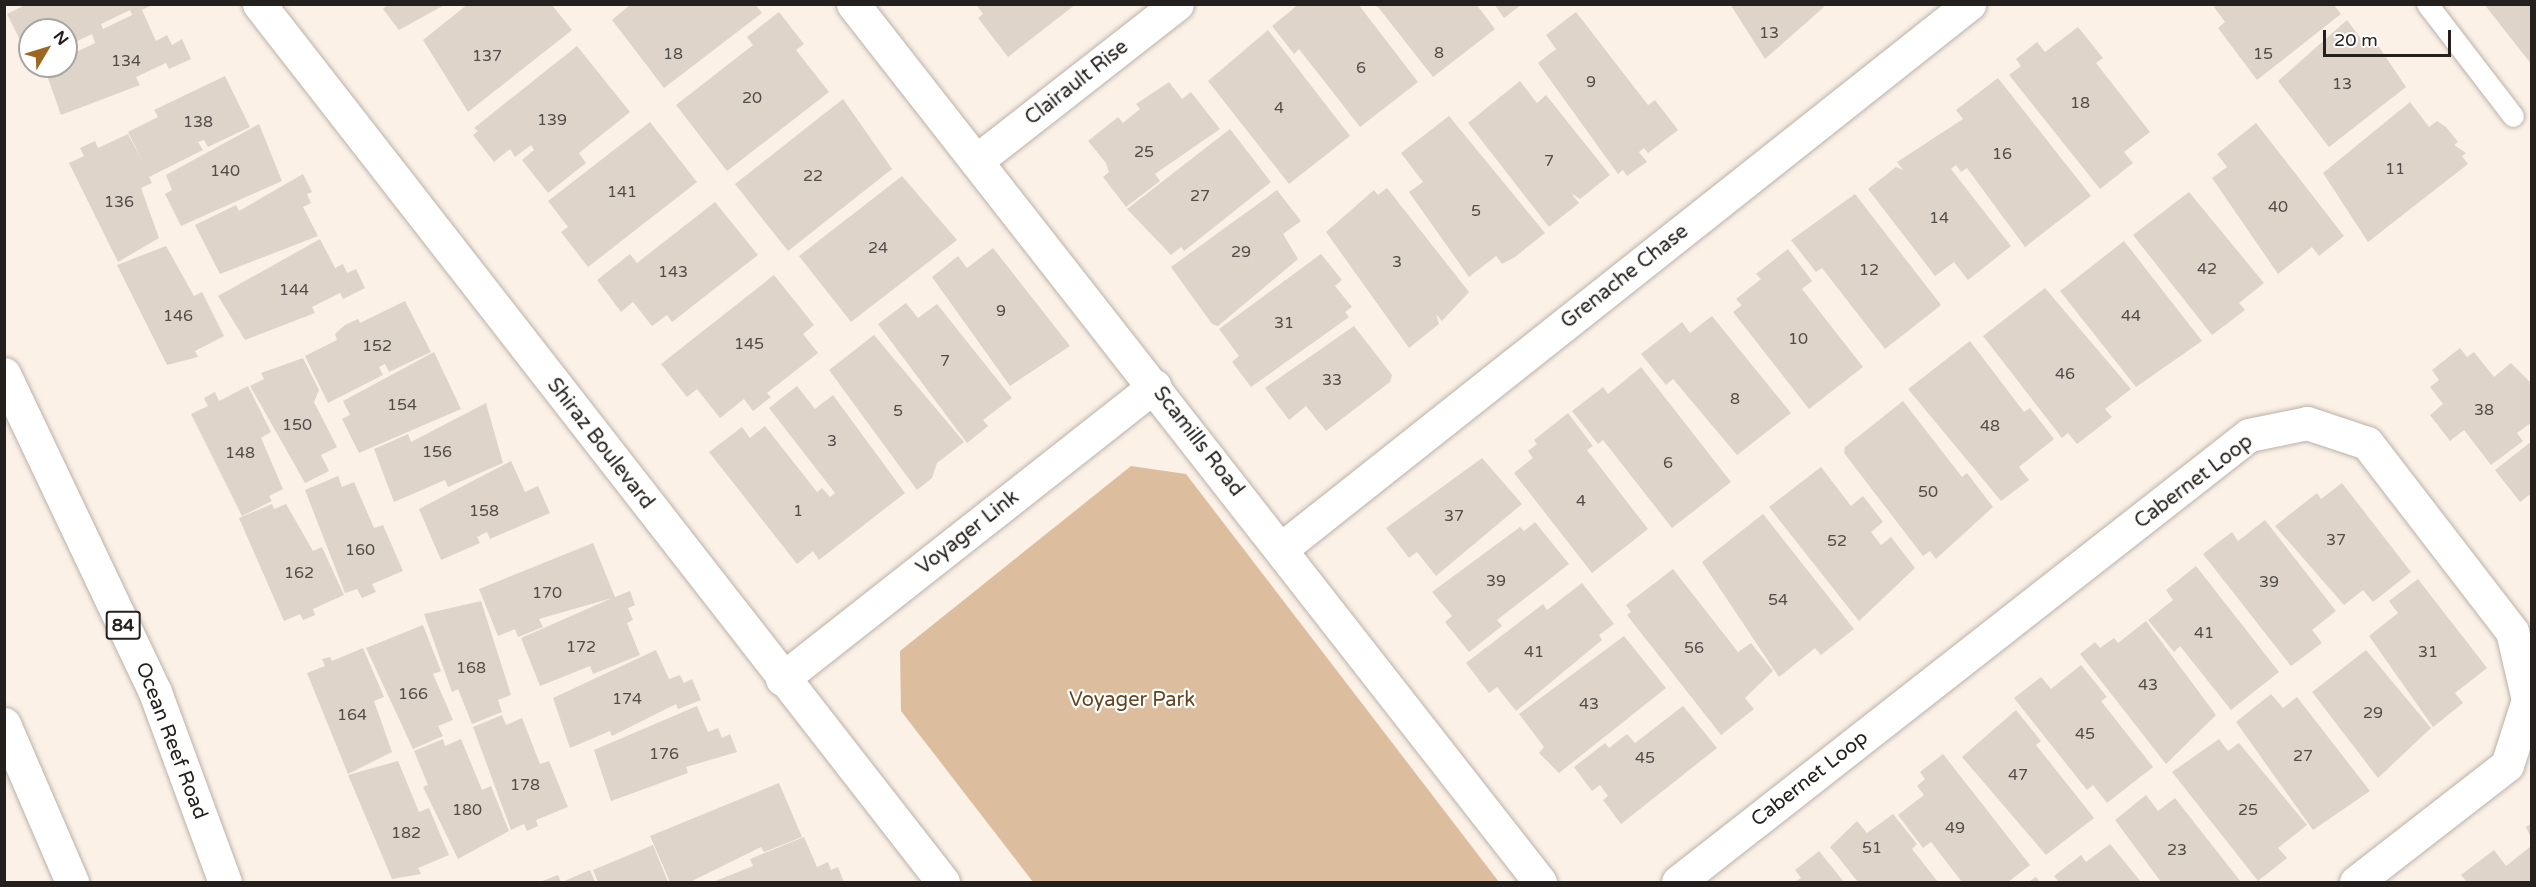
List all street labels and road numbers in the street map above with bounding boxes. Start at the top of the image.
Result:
street label: Clairault Rise [1021,35,1133,131]
street label: Grenache Chase [1557,220,1693,334]
street label: Shiraz Boulevard [541,374,659,514]
street label: Scamills Road [1148,382,1248,502]
street label: Cabernet Loop [2130,430,2258,534]
street label: Voyager Link [912,486,1024,580]
road number: 84 [105,610,141,640]
street label: Ocean Reef Road [130,659,212,823]
street label: Cabernet Loop [1747,726,1873,832]

